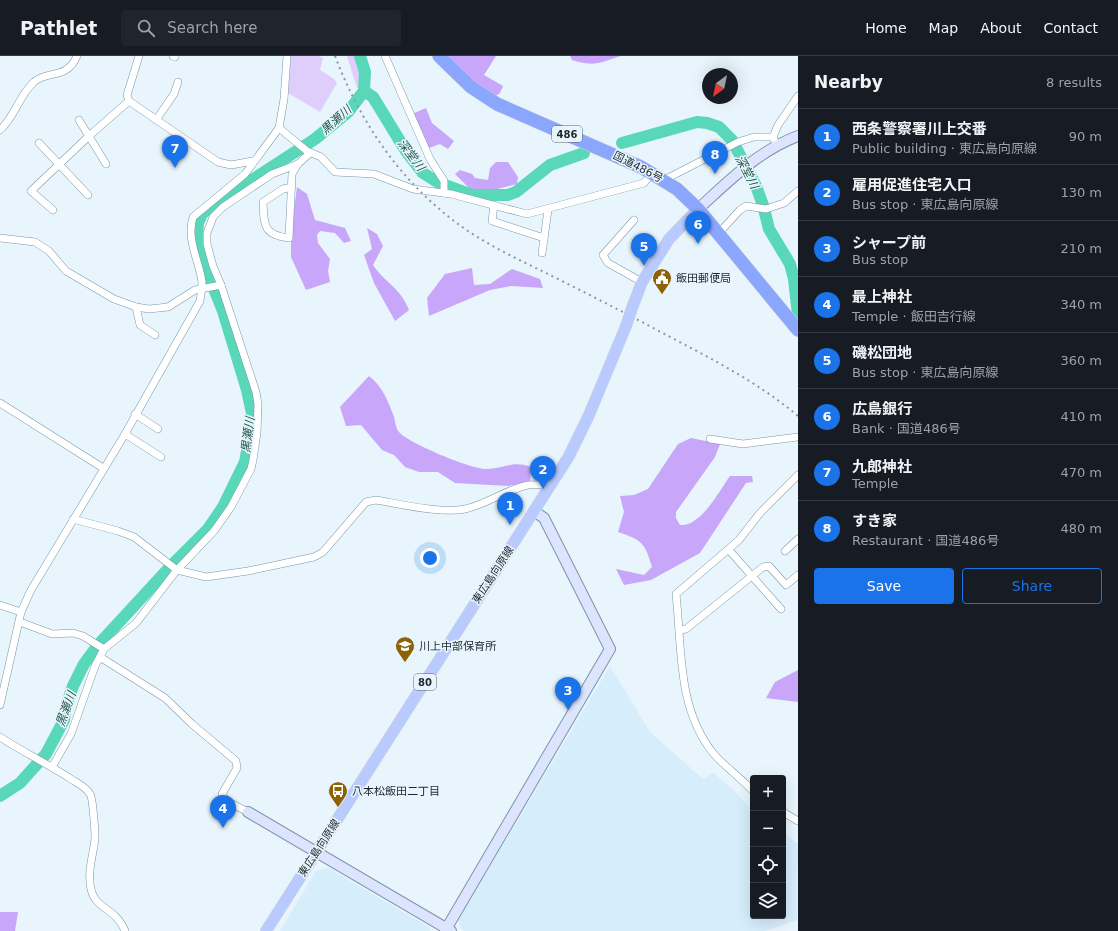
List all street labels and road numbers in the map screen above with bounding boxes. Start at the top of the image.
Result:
road number: 486 [552,126,582,142]
street label: 国道486号 [611,149,665,185]
street label: 東広島向原線 [470,544,516,606]
road number: 80 [414,674,436,690]
street label: 東広島向原線 [296,817,342,879]

